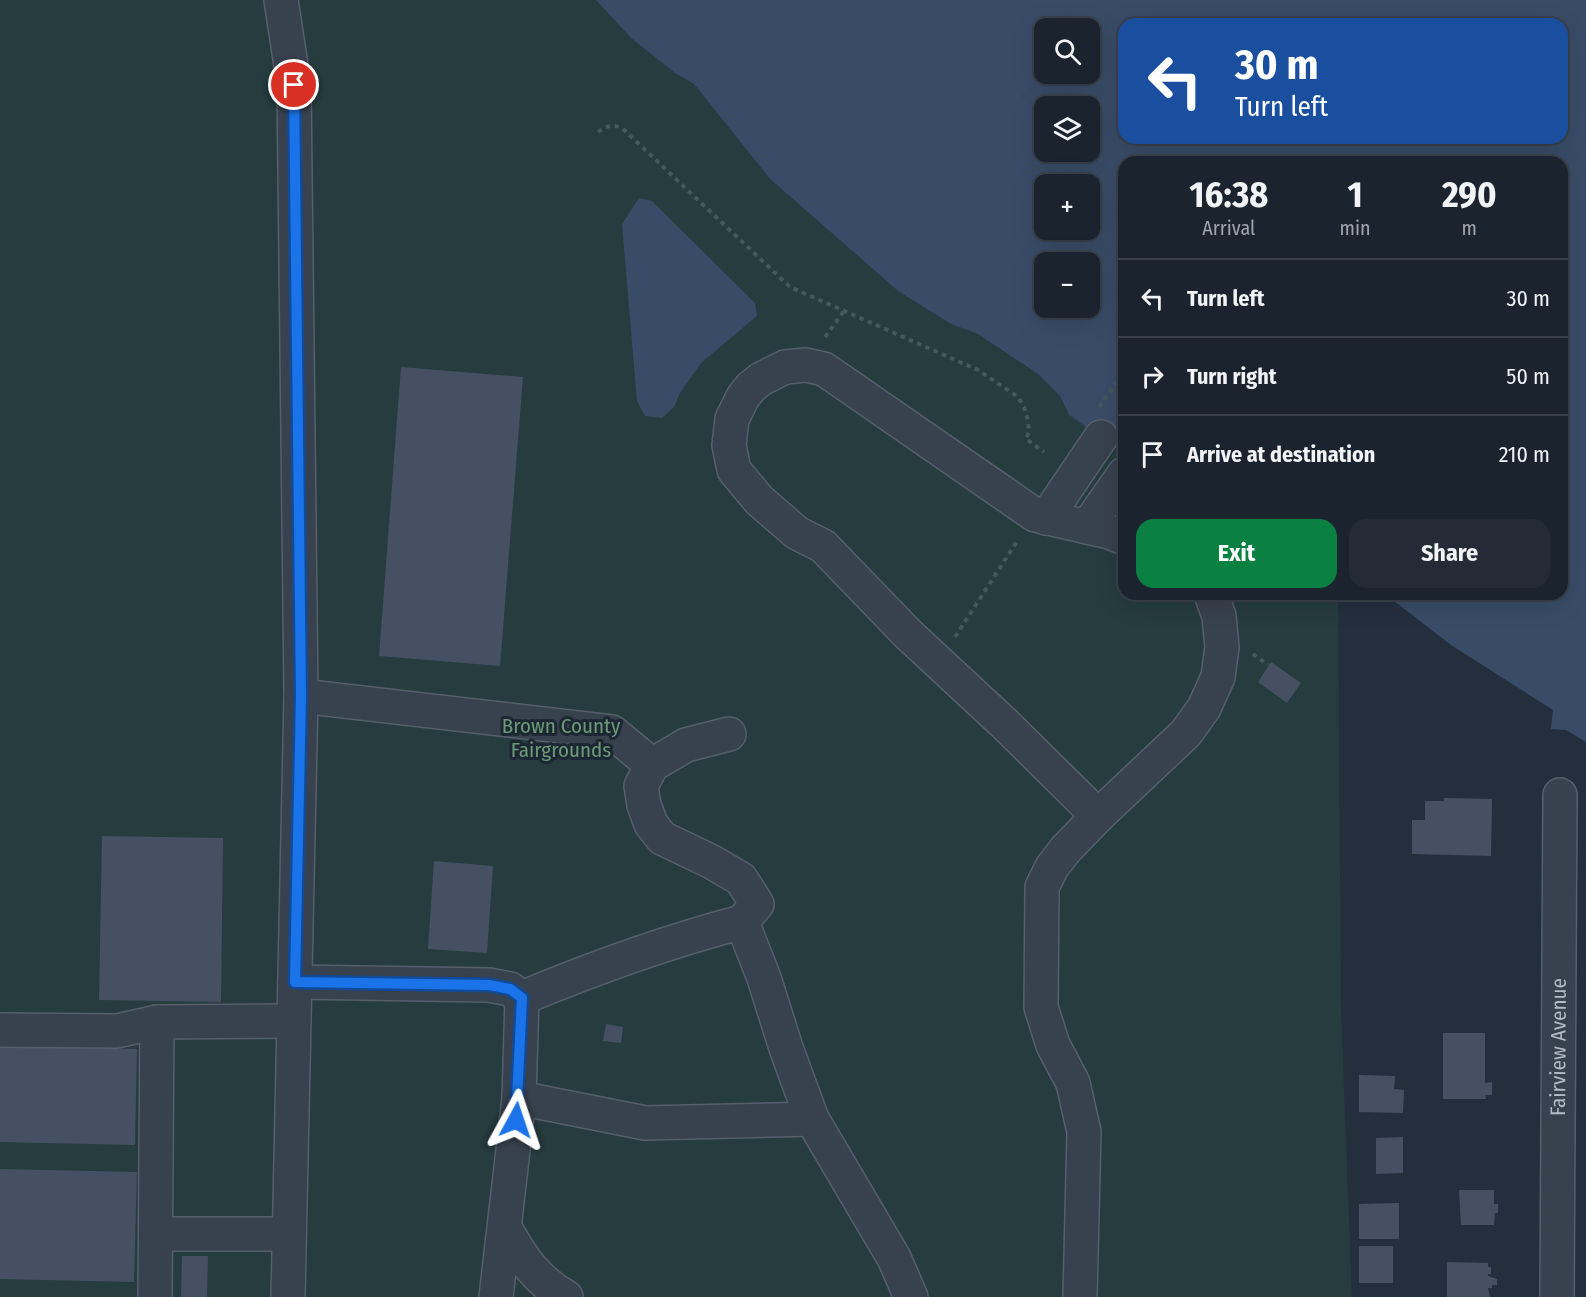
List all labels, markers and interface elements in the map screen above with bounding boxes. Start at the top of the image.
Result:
map controls [1034,18,1100,318]
button: search [1034,18,1100,84]
text: 30 m [1235,40,1319,90]
icon: left [1136,42,1214,120]
pin [268,59,319,110]
icon: arrive [277,68,310,101]
text: Turn left [1235,91,1328,123]
button: layers [1034,96,1100,162]
text: 16:38 [1189,173,1268,217]
text: 1 [1347,173,1363,217]
text: 290 [1442,173,1497,217]
button: + [1034,174,1100,240]
text: Arrival [1202,216,1255,240]
text: min [1340,216,1371,240]
text: m [1462,216,1477,240]
button: − [1034,252,1100,318]
icon: left [1136,282,1169,315]
text: Turn left [1187,285,1265,312]
text: 30 m [1507,285,1550,312]
icon: right [1136,360,1169,393]
text: Turn right [1187,363,1276,390]
text: 50 m [1506,363,1550,390]
icon: arrive [1136,438,1169,471]
text: Arrive at destination [1187,441,1375,468]
text: 210 m [1499,441,1550,468]
button: Exit [1136,519,1337,588]
button: Share [1349,519,1550,588]
park label: Brown County Fairgrounds [502,713,621,763]
street label: Fairview Avenue [1545,978,1572,1116]
position arrow [484,1088,548,1152]

